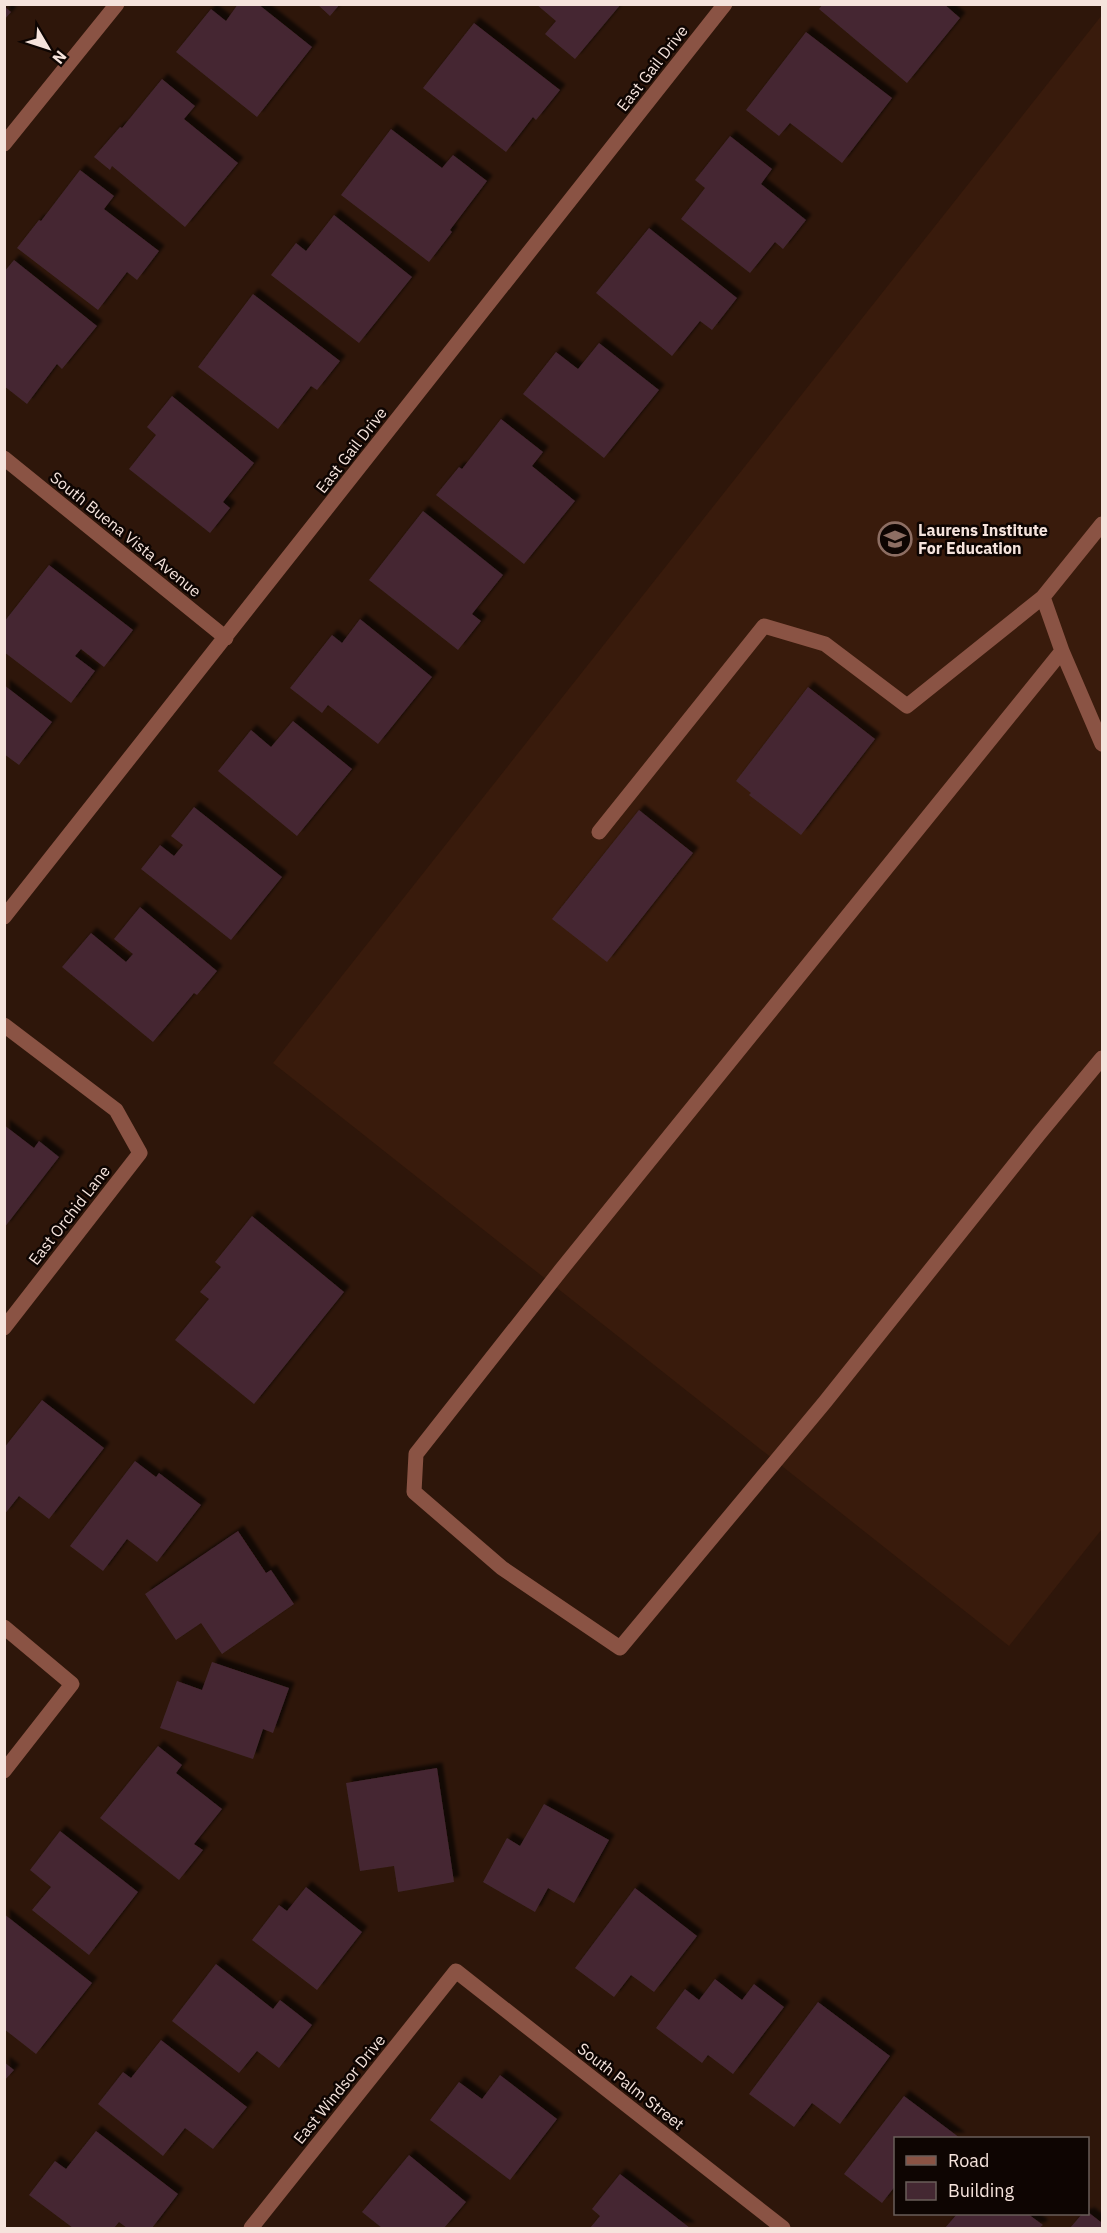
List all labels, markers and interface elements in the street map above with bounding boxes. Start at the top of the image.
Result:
north arrow [18,18,78,78]
street label: East Gail Drive [612,21,692,115]
text: N [48,47,71,68]
street label: East Gail Drive [311,403,391,497]
street label: South Buena Vista Avenue [47,467,206,601]
place label: Laurens Institute For Education [918,520,1048,558]
school or university icon: Laurens Institute For Education [877,521,913,557]
street label: East Orchid Lane [24,1161,114,1269]
street label: East Windsor Drive [289,2030,389,2148]
street label: South Palm Street [574,2038,688,2134]
legend [894,2137,1089,2215]
text: Road [948,2149,989,2172]
text: Building [948,2179,1015,2202]

